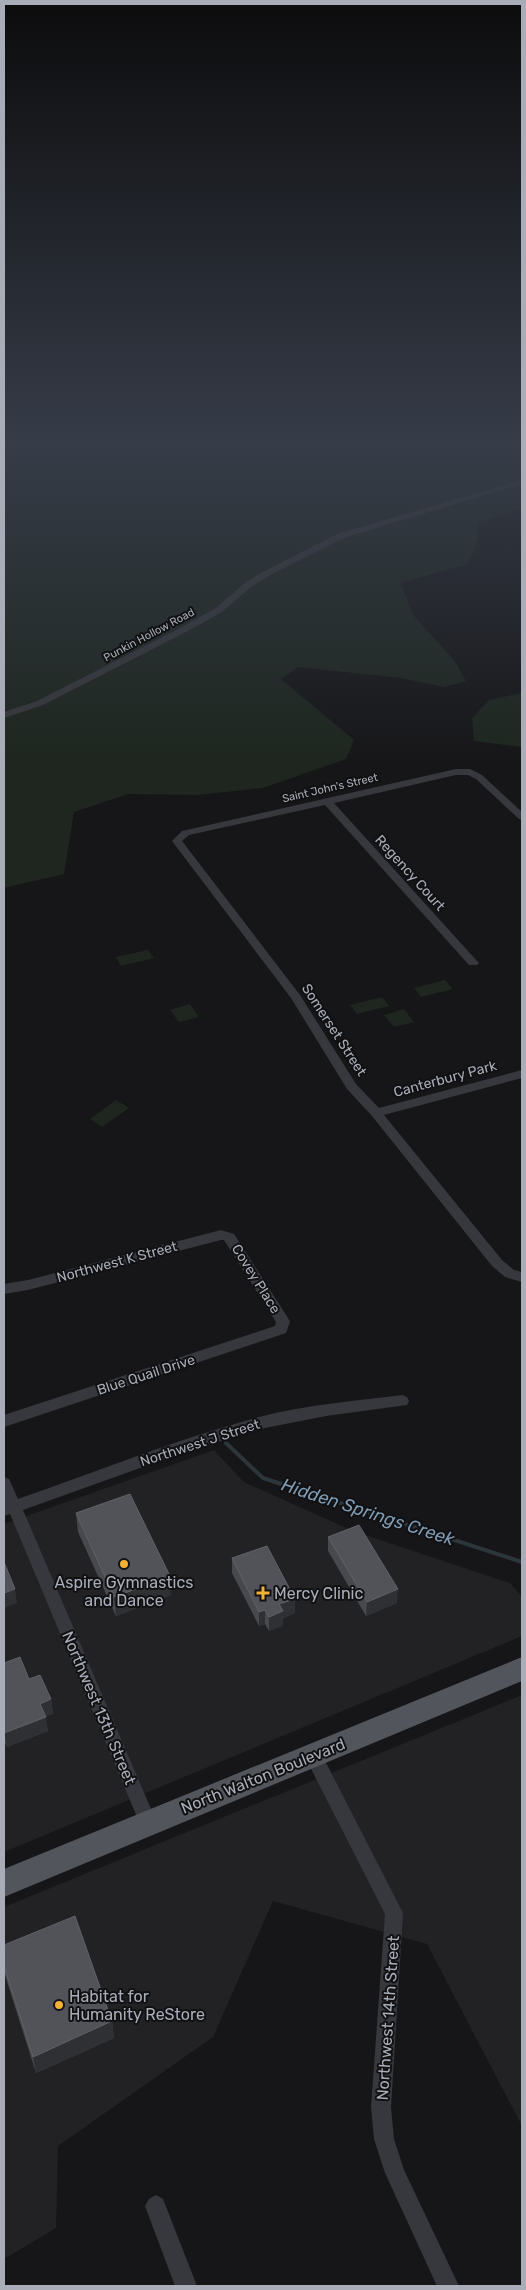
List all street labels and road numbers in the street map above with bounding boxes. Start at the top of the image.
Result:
street label: Punkin Hollow Road [101,606,197,664]
street label: Saint John's Street [281,771,380,805]
street label: Regency Court [371,831,449,915]
street label: Somerset Street [298,981,370,1080]
street label: Canterbury Park [392,1057,499,1101]
street label: Northwest K Street [55,1238,180,1286]
street label: Covey Place [228,1241,284,1317]
street label: Blue Quail Drive [95,1351,197,1399]
street label: Northwest J Street [138,1415,262,1470]
street label: Northwest 13th Street [58,1628,140,1788]
street label: North Walton Boulevard [178,1734,348,1818]
street label: Northwest 14th Street [373,1935,403,2101]

